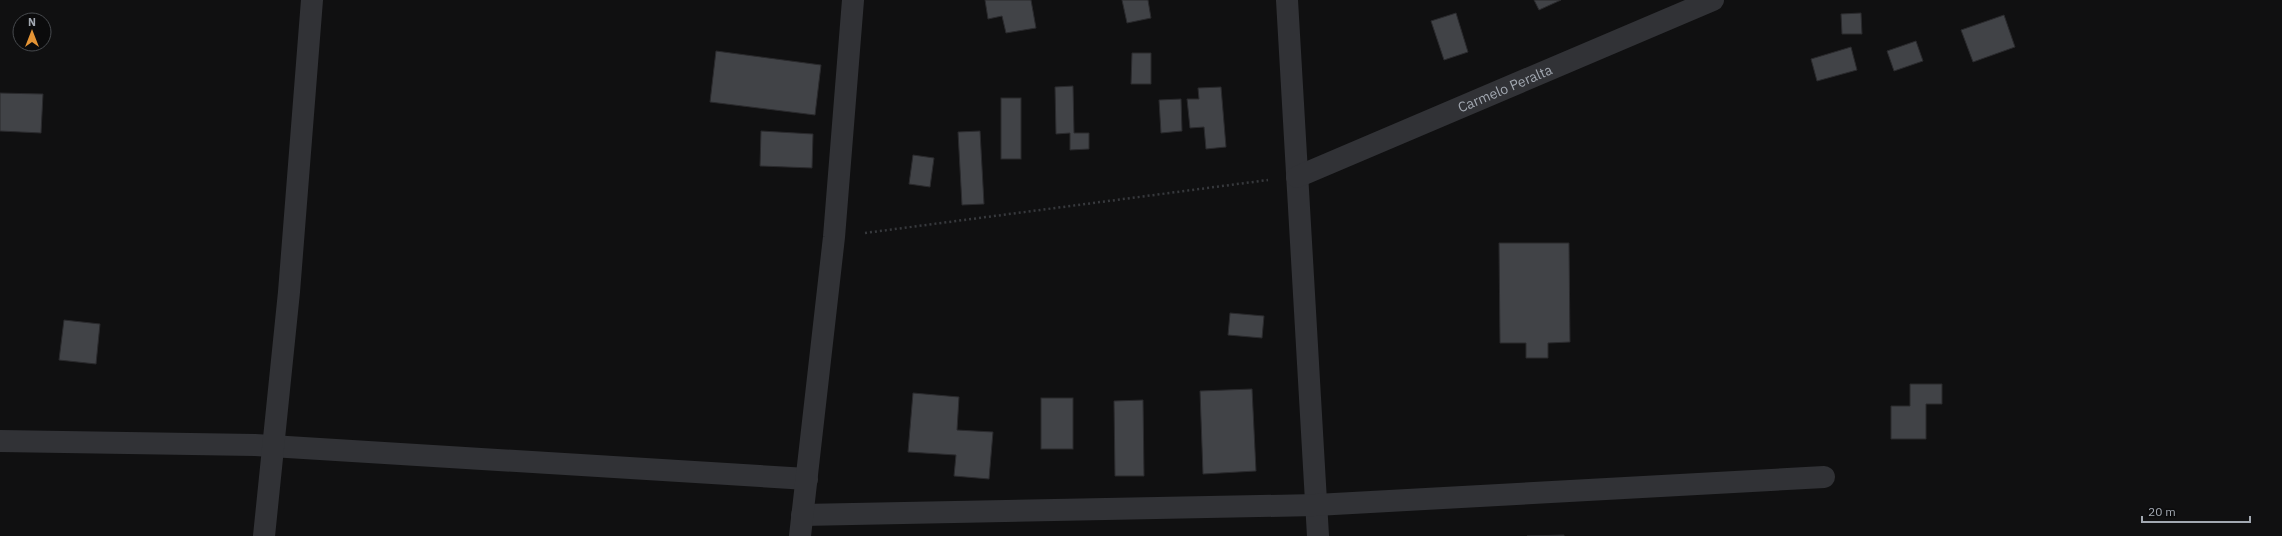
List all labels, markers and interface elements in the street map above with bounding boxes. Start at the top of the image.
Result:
north arrow [12,12,52,52]
text: N [28,15,36,29]
street label: Carmelo Peralta [1455,60,1555,117]
scale bar [2142,498,2250,524]
text: 20 m [2148,504,2176,519]

